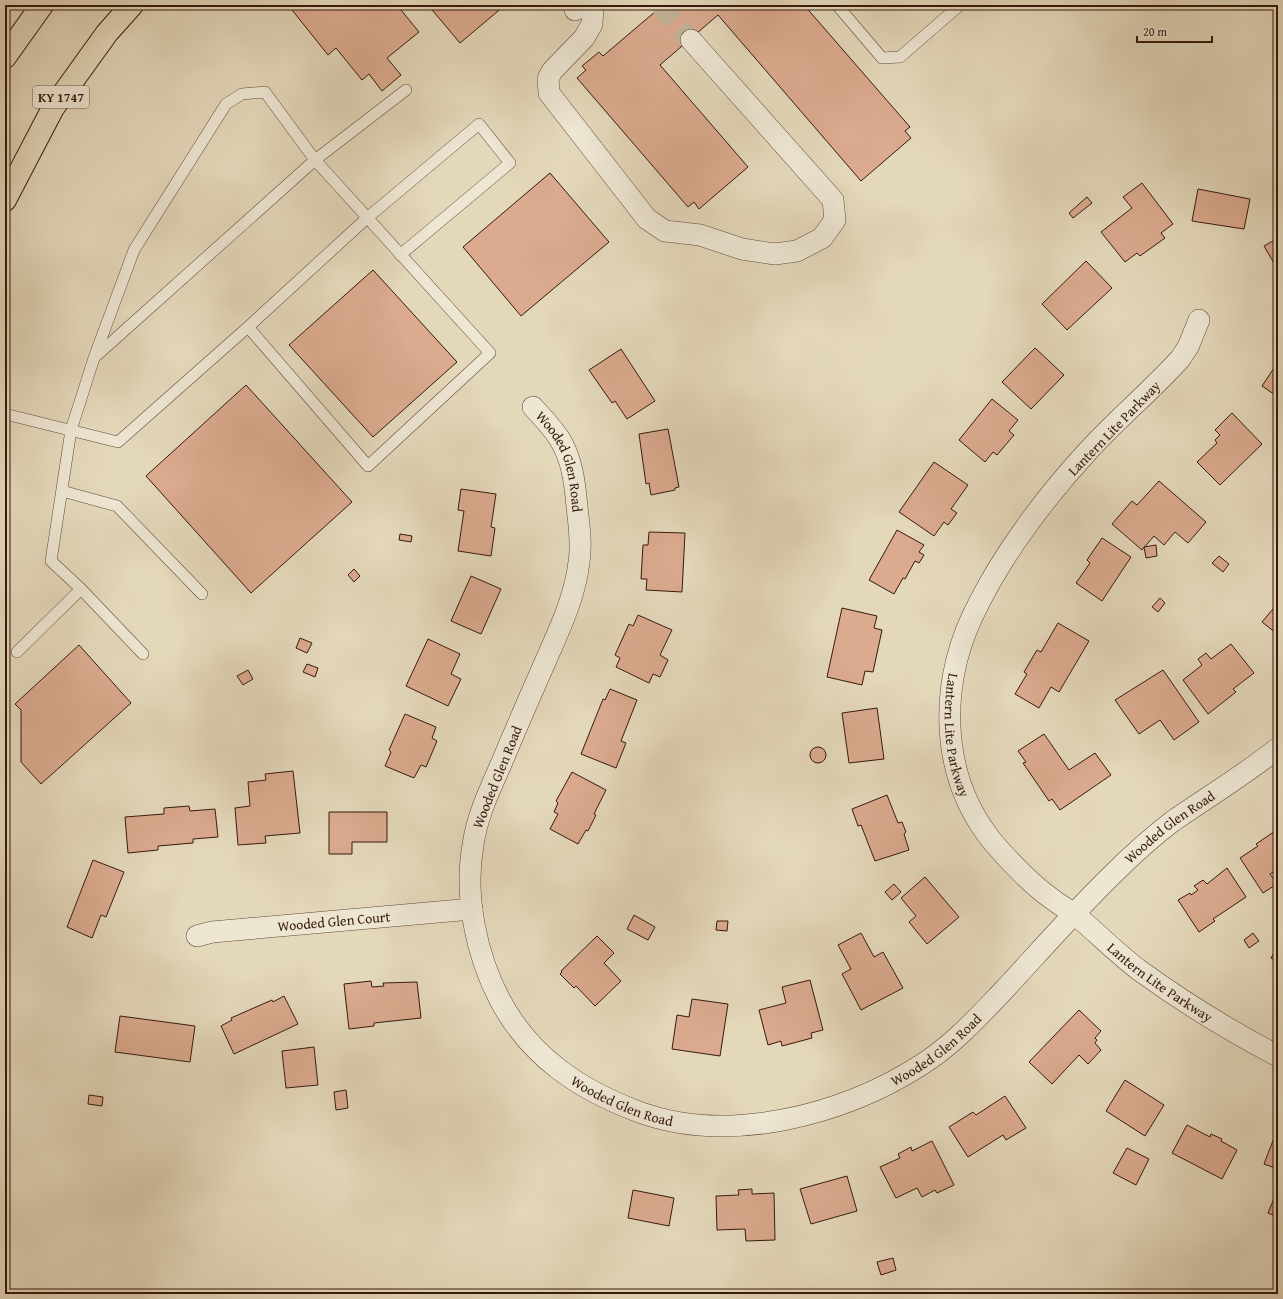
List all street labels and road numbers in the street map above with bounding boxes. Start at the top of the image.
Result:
road number: KY 1747 [33,86,89,108]
street label: Lantern Lite Parkway [1063,376,1165,480]
street label: Wooded Glen Road [531,406,588,514]
street label: Lantern Lite Parkway [940,672,975,800]
street label: Wooded Glen Road [467,722,527,831]
street label: Wooded Glen Road [1120,786,1219,868]
street label: Wooded Glen Court [277,906,391,936]
street label: Lantern Lite Parkway [1103,938,1217,1027]
street label: Wooded Glen Road [887,1009,986,1091]
street label: Wooded Glen Road [567,1071,675,1131]

